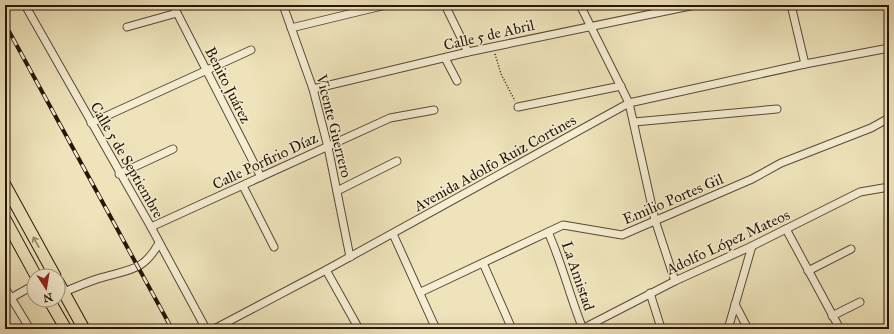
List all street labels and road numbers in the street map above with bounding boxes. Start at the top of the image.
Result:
street label: Calle 5 de Abril [442,16,537,54]
street label: Benito Juárez [200,44,255,127]
street label: Vicente Guerrero [312,72,356,180]
street label: Calle 5 de Septiembre [86,99,168,221]
street label: Avenida Adolfo Ruiz Cortines [410,111,579,216]
street label: Calle Porfirio Díaz [210,129,321,193]
street label: Emilio Portes Gil [620,169,727,228]
street label: Adolfo López Mateos [662,205,793,279]
street label: La Amistad [558,239,598,313]

